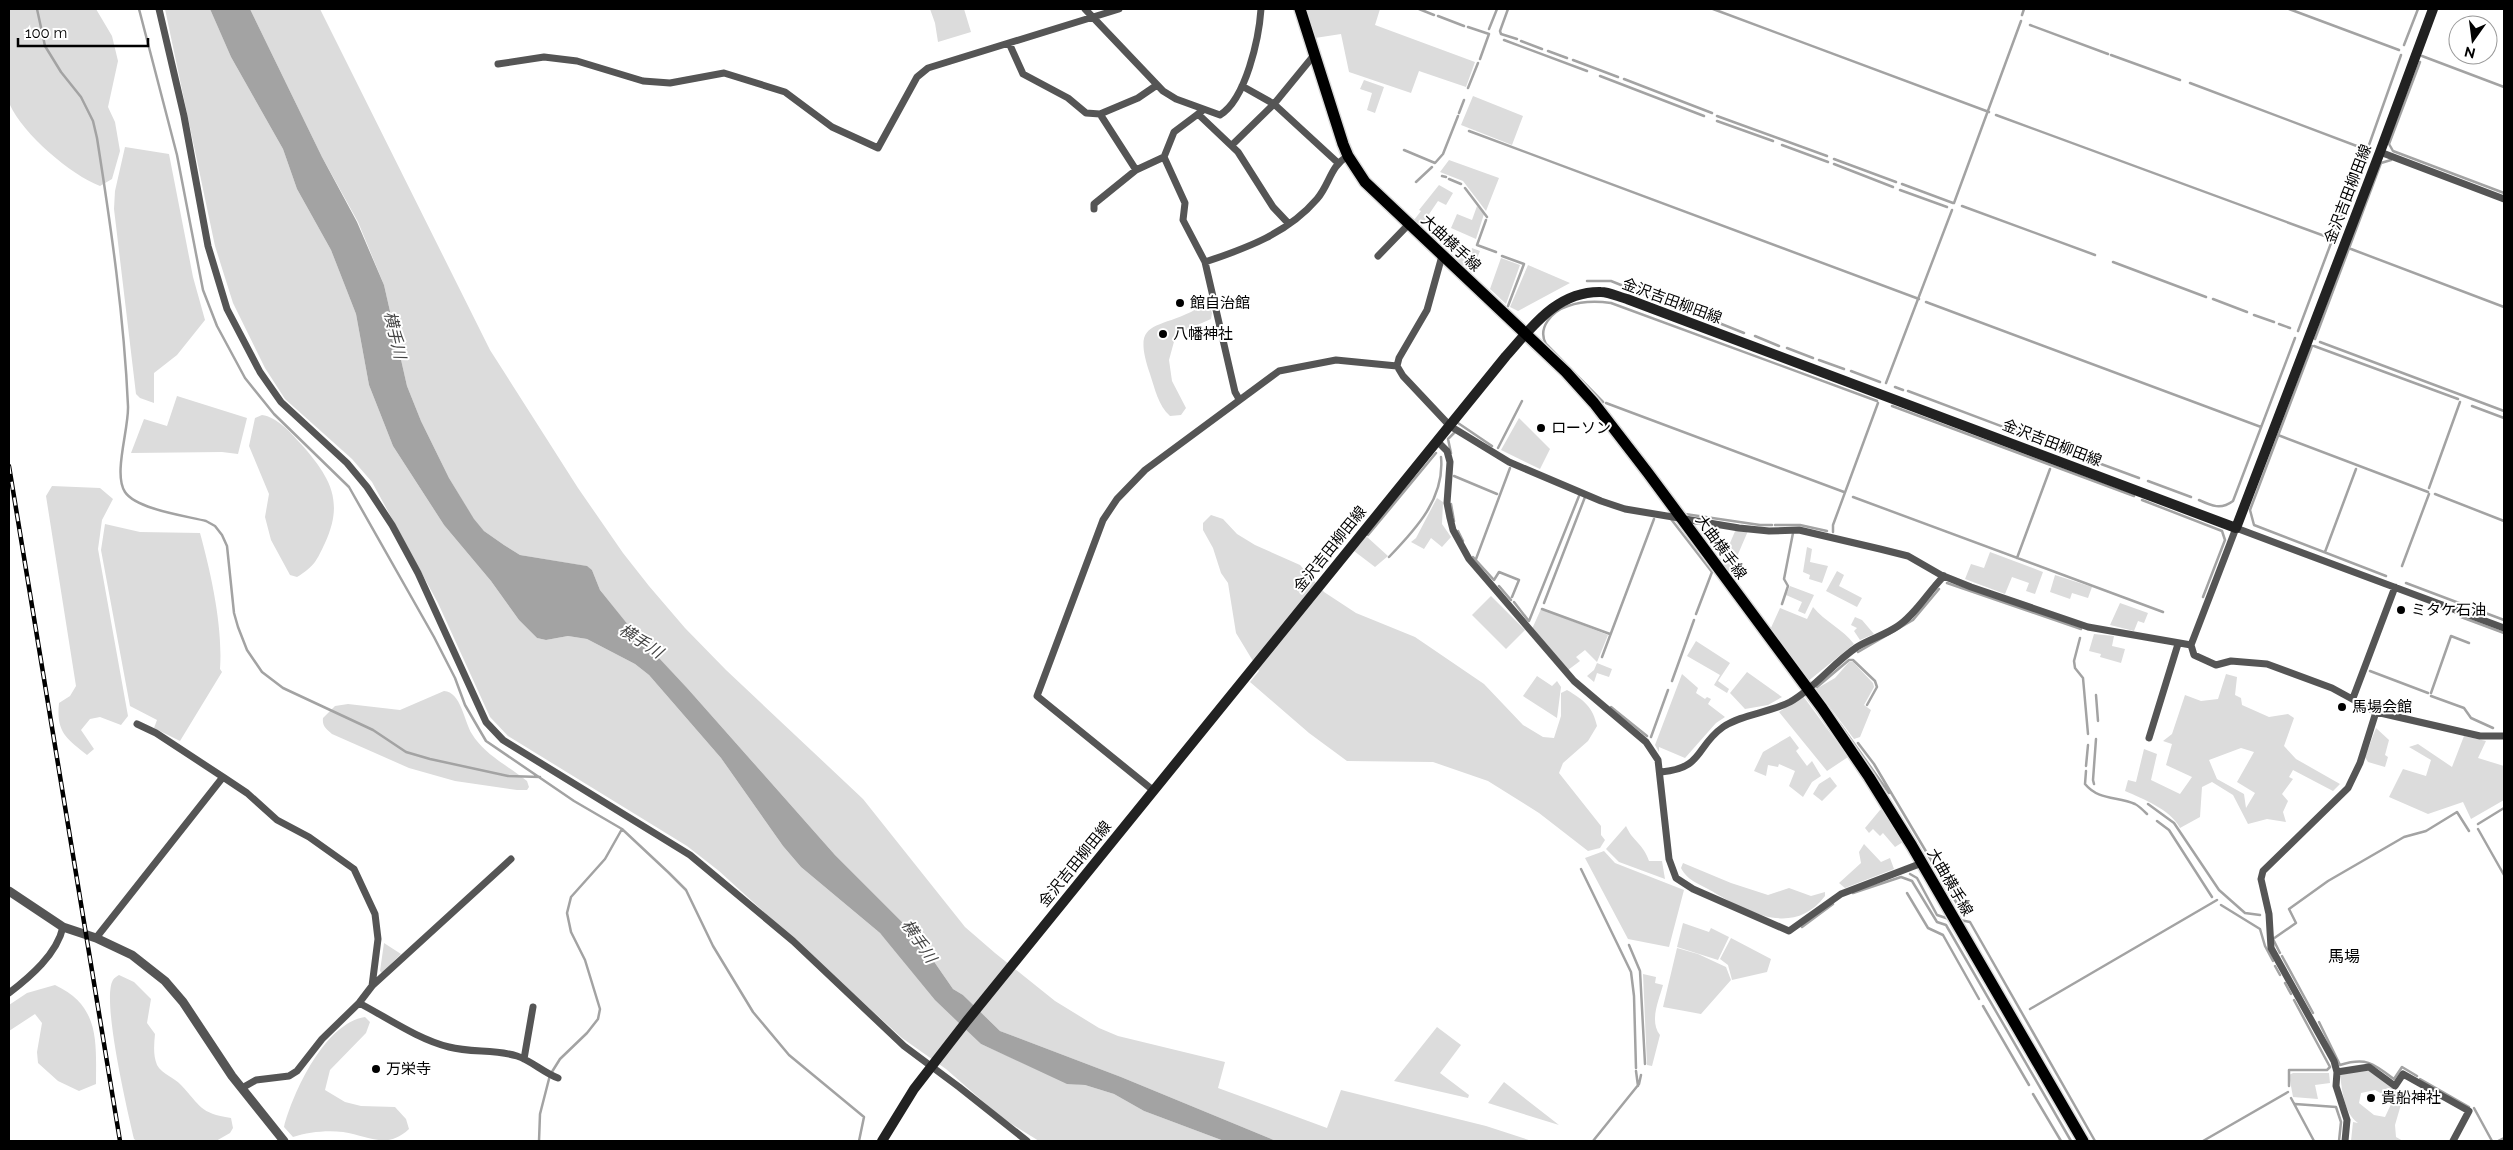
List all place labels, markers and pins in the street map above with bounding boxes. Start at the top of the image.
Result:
place label: 館自治館 [1190,294,1250,312]
marker: 館自治館 [1174,297,1186,309]
place label: 八幡神社 [1173,325,1233,343]
marker: 八幡神社 [1157,328,1169,340]
place label: ローソン [1551,419,1611,437]
marker: ローソン [1535,422,1547,434]
place label: ミタケ石油 [2411,601,2486,619]
marker: ミタケ石油 [2395,604,2407,616]
place label: 馬場会館 [2352,698,2412,716]
marker: 馬場会館 [2336,701,2348,713]
place label: 万栄寺 [386,1060,431,1078]
marker: 万栄寺 [370,1063,382,1075]
place label: 貴船神社 [2381,1089,2441,1107]
marker: 貴船神社 [2365,1092,2377,1104]

